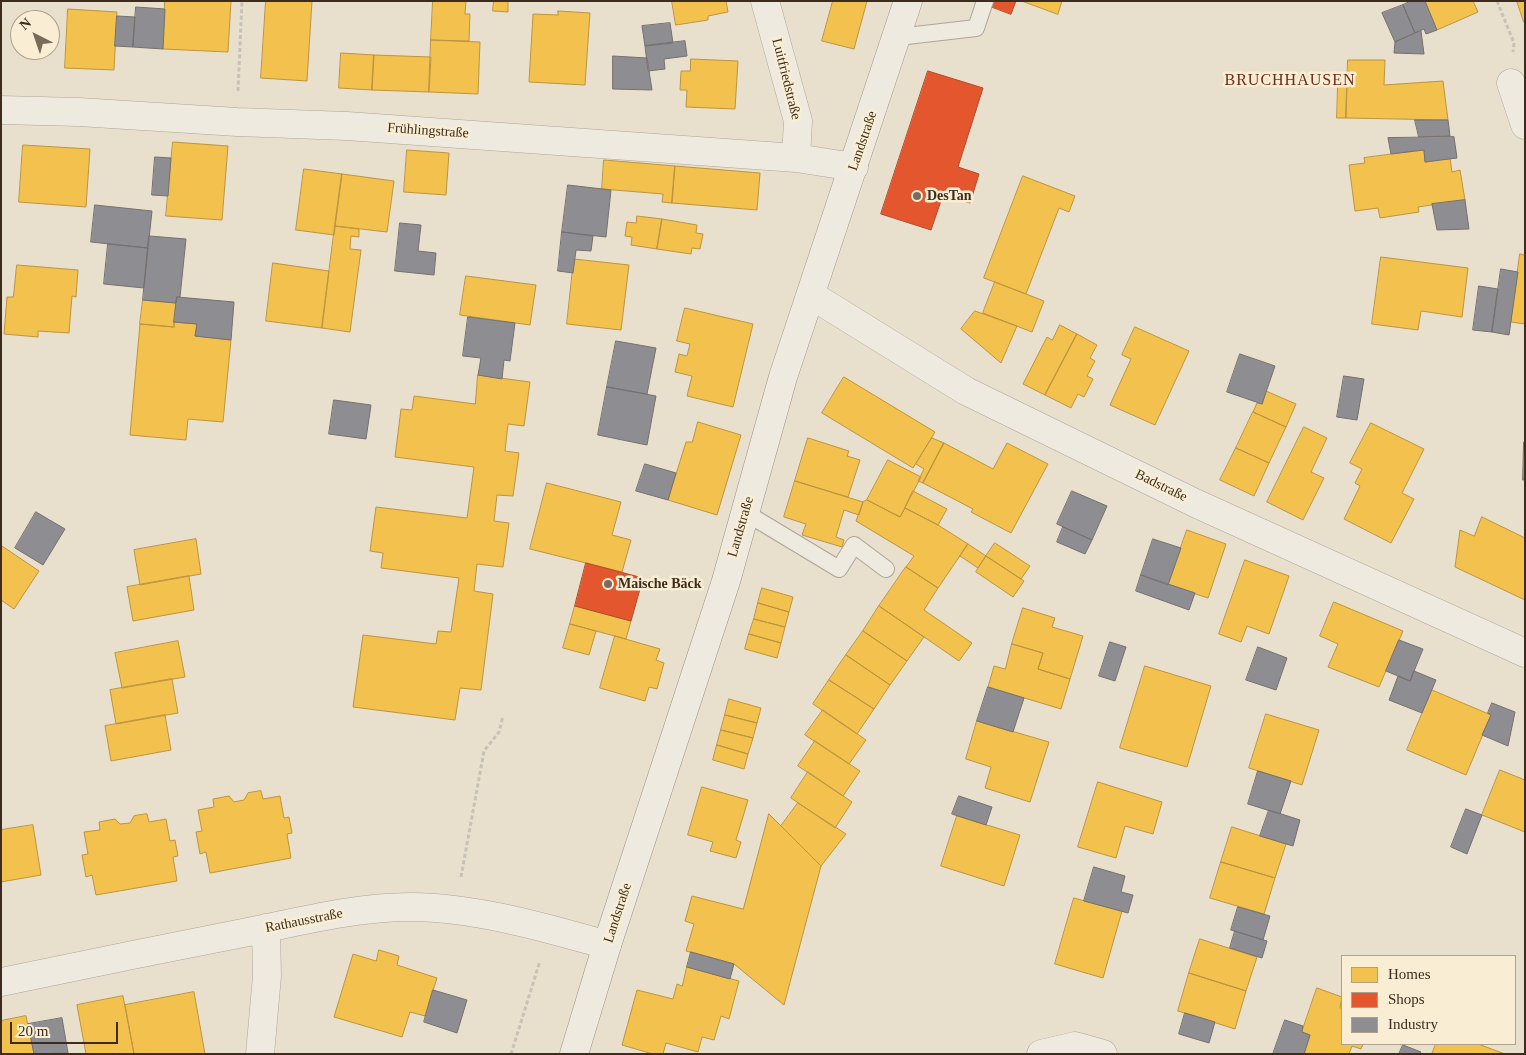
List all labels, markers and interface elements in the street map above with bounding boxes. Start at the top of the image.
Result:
north arrow [10,10,60,60]
text: N [17,15,34,33]
street label: Luitfriedstraße [768,37,804,121]
district label: BRUCHHAUSEN [1223,71,1357,91]
street label: Landstraße [845,109,881,173]
street label: Frühlingstraße [387,120,469,142]
place label: DesTan [927,188,972,204]
marker: DesTan [911,190,923,202]
street label: Badstraße [1132,466,1190,506]
street label: Landstraße [724,495,758,559]
place label: Maische Bäck [618,576,702,592]
marker: Maische Bäck [602,578,614,590]
street label: Landstraße [600,881,636,945]
street label: Rathausstraße [264,905,344,937]
legend [1341,955,1516,1045]
text: Homes [1388,966,1431,982]
text: Shops [1388,991,1425,1007]
scale bar [12,1012,120,1044]
text: Industry [1388,1016,1438,1032]
text: 20 m [18,1023,48,1039]

